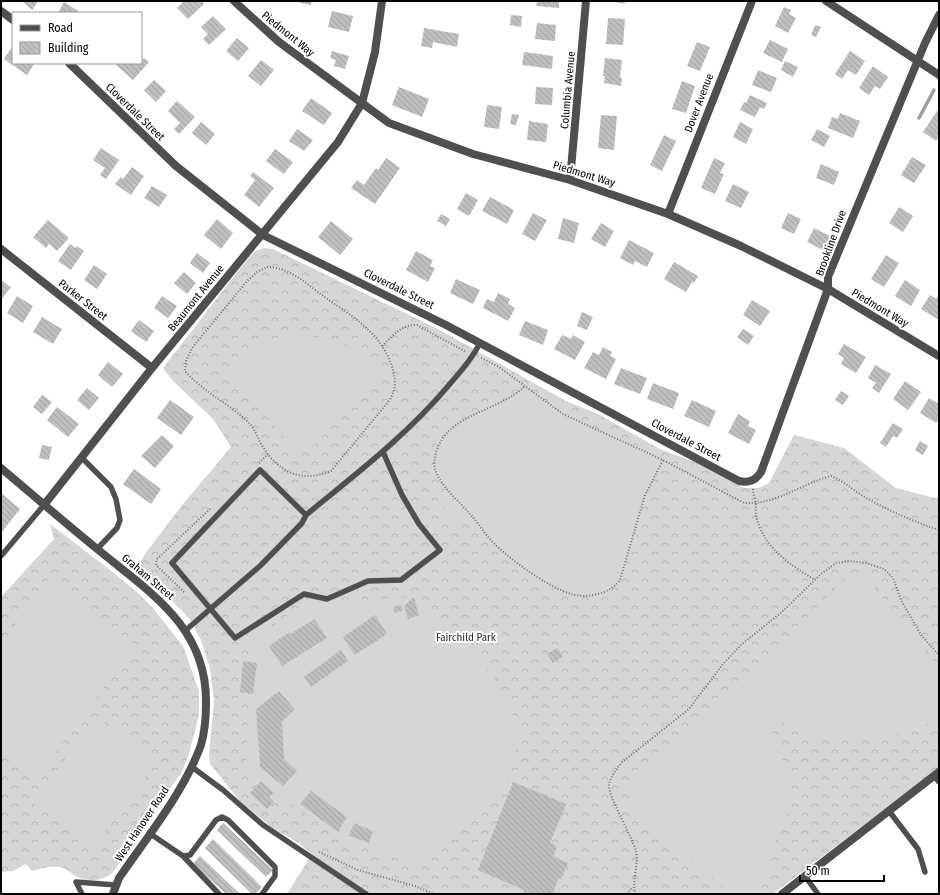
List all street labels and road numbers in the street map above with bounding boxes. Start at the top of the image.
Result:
street label: Piedmont Way [259,9,317,59]
street label: Columbia Avenue [558,51,578,129]
street label: Dover Avenue [682,72,716,134]
street label: Cloverdale Street [103,81,167,144]
street label: Piedmont Way [551,158,617,190]
street label: Brookline Drive [813,208,849,278]
street label: Beaumont Avenue [165,262,227,334]
street label: Cloverdale Street [362,266,437,312]
street label: Parker Street [56,277,110,323]
street label: Piedmont Way [849,286,911,330]
street label: Cloverdale Street [649,416,723,464]
street label: Graham Street [119,551,177,603]
street label: West Hanover Road [112,784,172,864]

